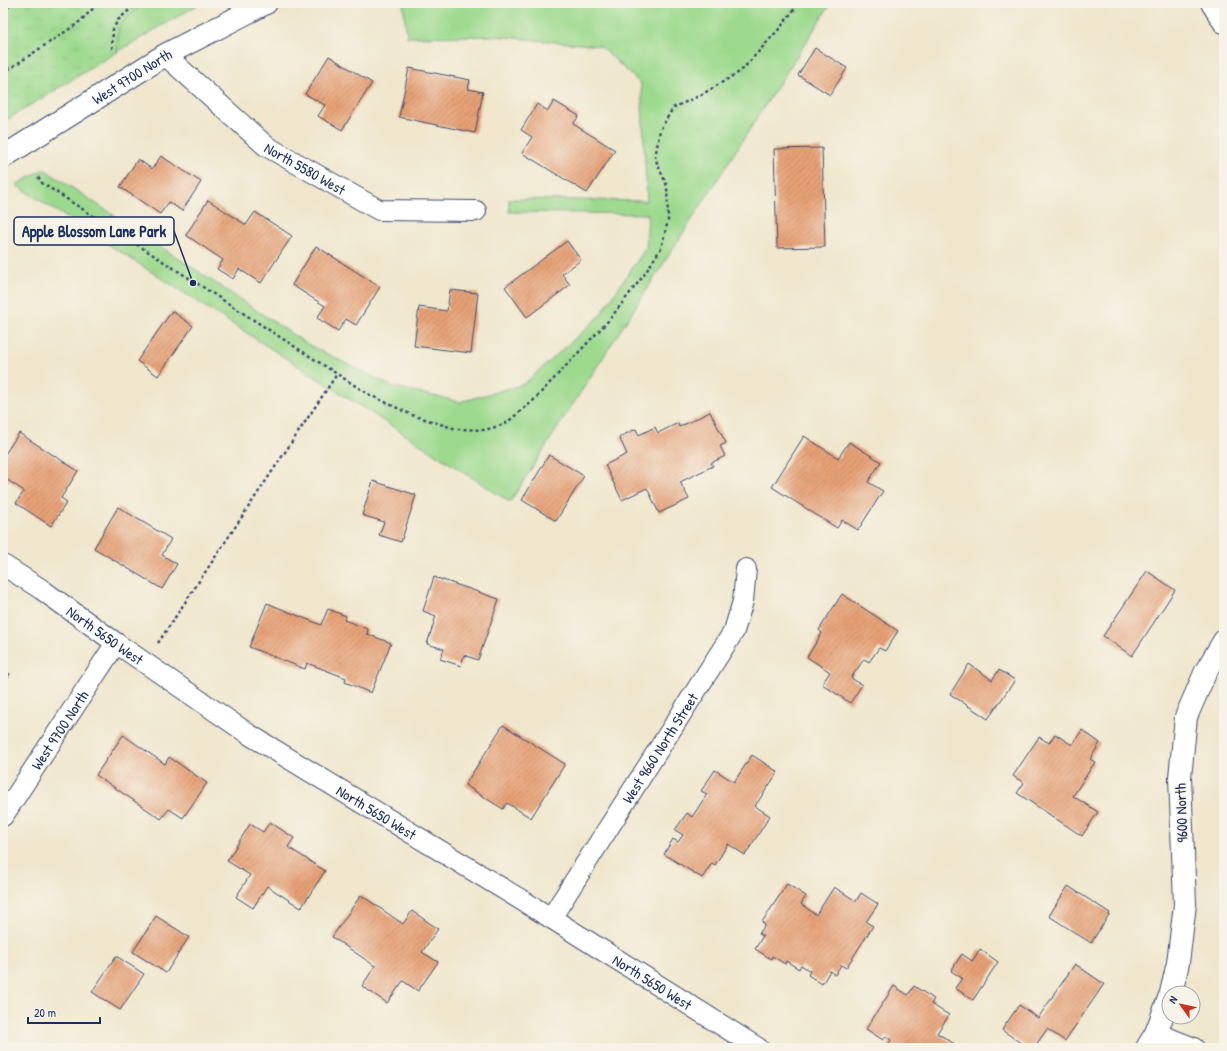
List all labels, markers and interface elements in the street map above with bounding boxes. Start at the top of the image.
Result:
street label: West 9700 North [88,43,175,109]
street label: North 5580 West [261,137,350,200]
callout: Apple Blossom Lane Park [14,217,174,245]
text: Apple Blossom Lane Park [22,220,166,243]
street label: North 5650 West [63,600,149,670]
street label: West 9700 North [26,686,93,774]
street label: West 9660 North Street [617,688,703,807]
street label: North 5650 West [333,780,421,845]
street label: 9600 North [1169,783,1193,843]
street label: North 5650 West [609,949,697,1015]
north arrow [1161,985,1201,1025]
text: N [1165,993,1180,1006]
scale bar [28,999,100,1025]
text: 20 m [34,1004,56,1021]

